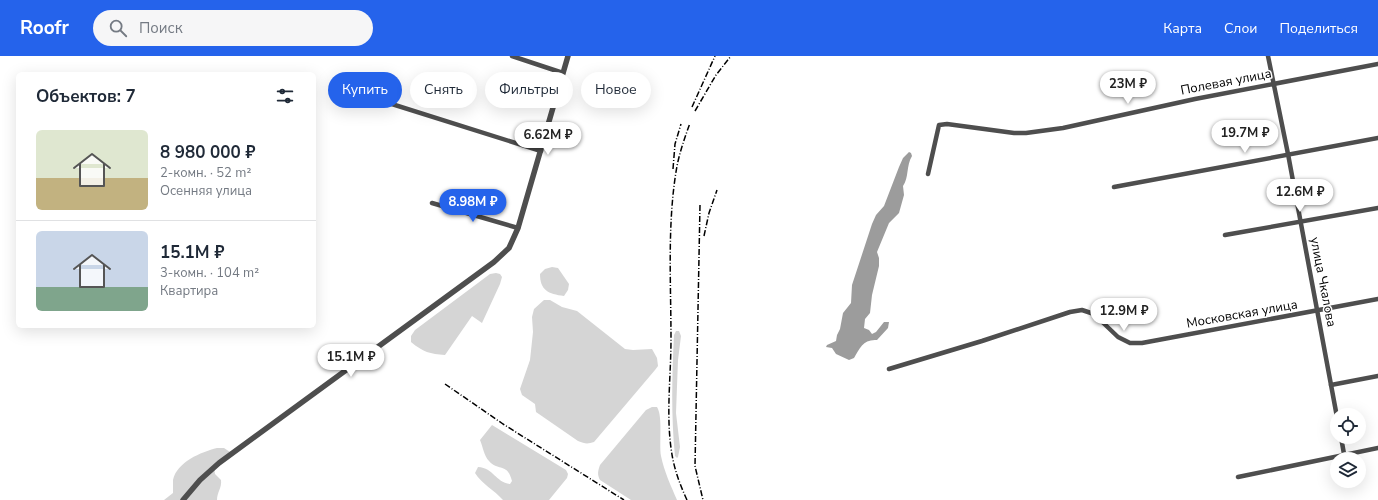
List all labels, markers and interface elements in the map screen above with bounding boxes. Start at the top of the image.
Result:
search box [93,10,373,46]
text: Roofr [20,15,69,41]
icon: search [107,17,129,39]
text: Поиск [139,18,183,38]
text: Карта [1163,19,1202,38]
text: Слои [1224,19,1258,38]
text: Поделиться [1280,19,1358,38]
street label: Полевая улица [1179,64,1273,100]
pin: 23M ₽ [1100,71,1156,105]
chip: Купить [328,72,402,108]
chip: Снять [410,72,477,108]
chip: Фильтры [485,72,573,108]
chip: Новое [581,72,651,108]
text: 23M ₽ [1109,75,1147,93]
text: Объектов: 7 [36,85,136,108]
icon: filters [274,85,296,107]
pin: 19.7M ₽ [1208,120,1282,154]
pin: 6.62M ₽ [511,122,585,156]
text: 19.7M ₽ [1220,124,1270,142]
text: 6.62M ₽ [523,126,573,144]
text: 8 980 000 ₽ [160,141,255,164]
icon: home [68,146,116,194]
text: 2-комн. · 52 m² [160,164,251,182]
pin: 12.6M ₽ [1263,179,1337,213]
text: Осенняя улица [160,182,252,200]
text: 12.6M ₽ [1275,183,1325,201]
pin: 8.98M ₽ [436,189,510,223]
text: 8.98M ₽ [448,193,498,211]
street label: улица Чкалова [1305,236,1341,328]
text: 15.1M ₽ [160,241,224,264]
icon: home [68,247,116,295]
text: 3-комн. · 104 m² [160,264,259,282]
text: Квартира [160,282,218,300]
street label: Московская улица [1185,295,1299,333]
pin: 12.9M ₽ [1087,298,1161,332]
text: 12.9M ₽ [1099,302,1149,320]
pin: 15.1M ₽ [314,344,388,378]
text: 15.1M ₽ [326,348,376,366]
map controls [1330,408,1366,488]
button: locate [1330,408,1366,444]
button: layers [1330,452,1366,488]

